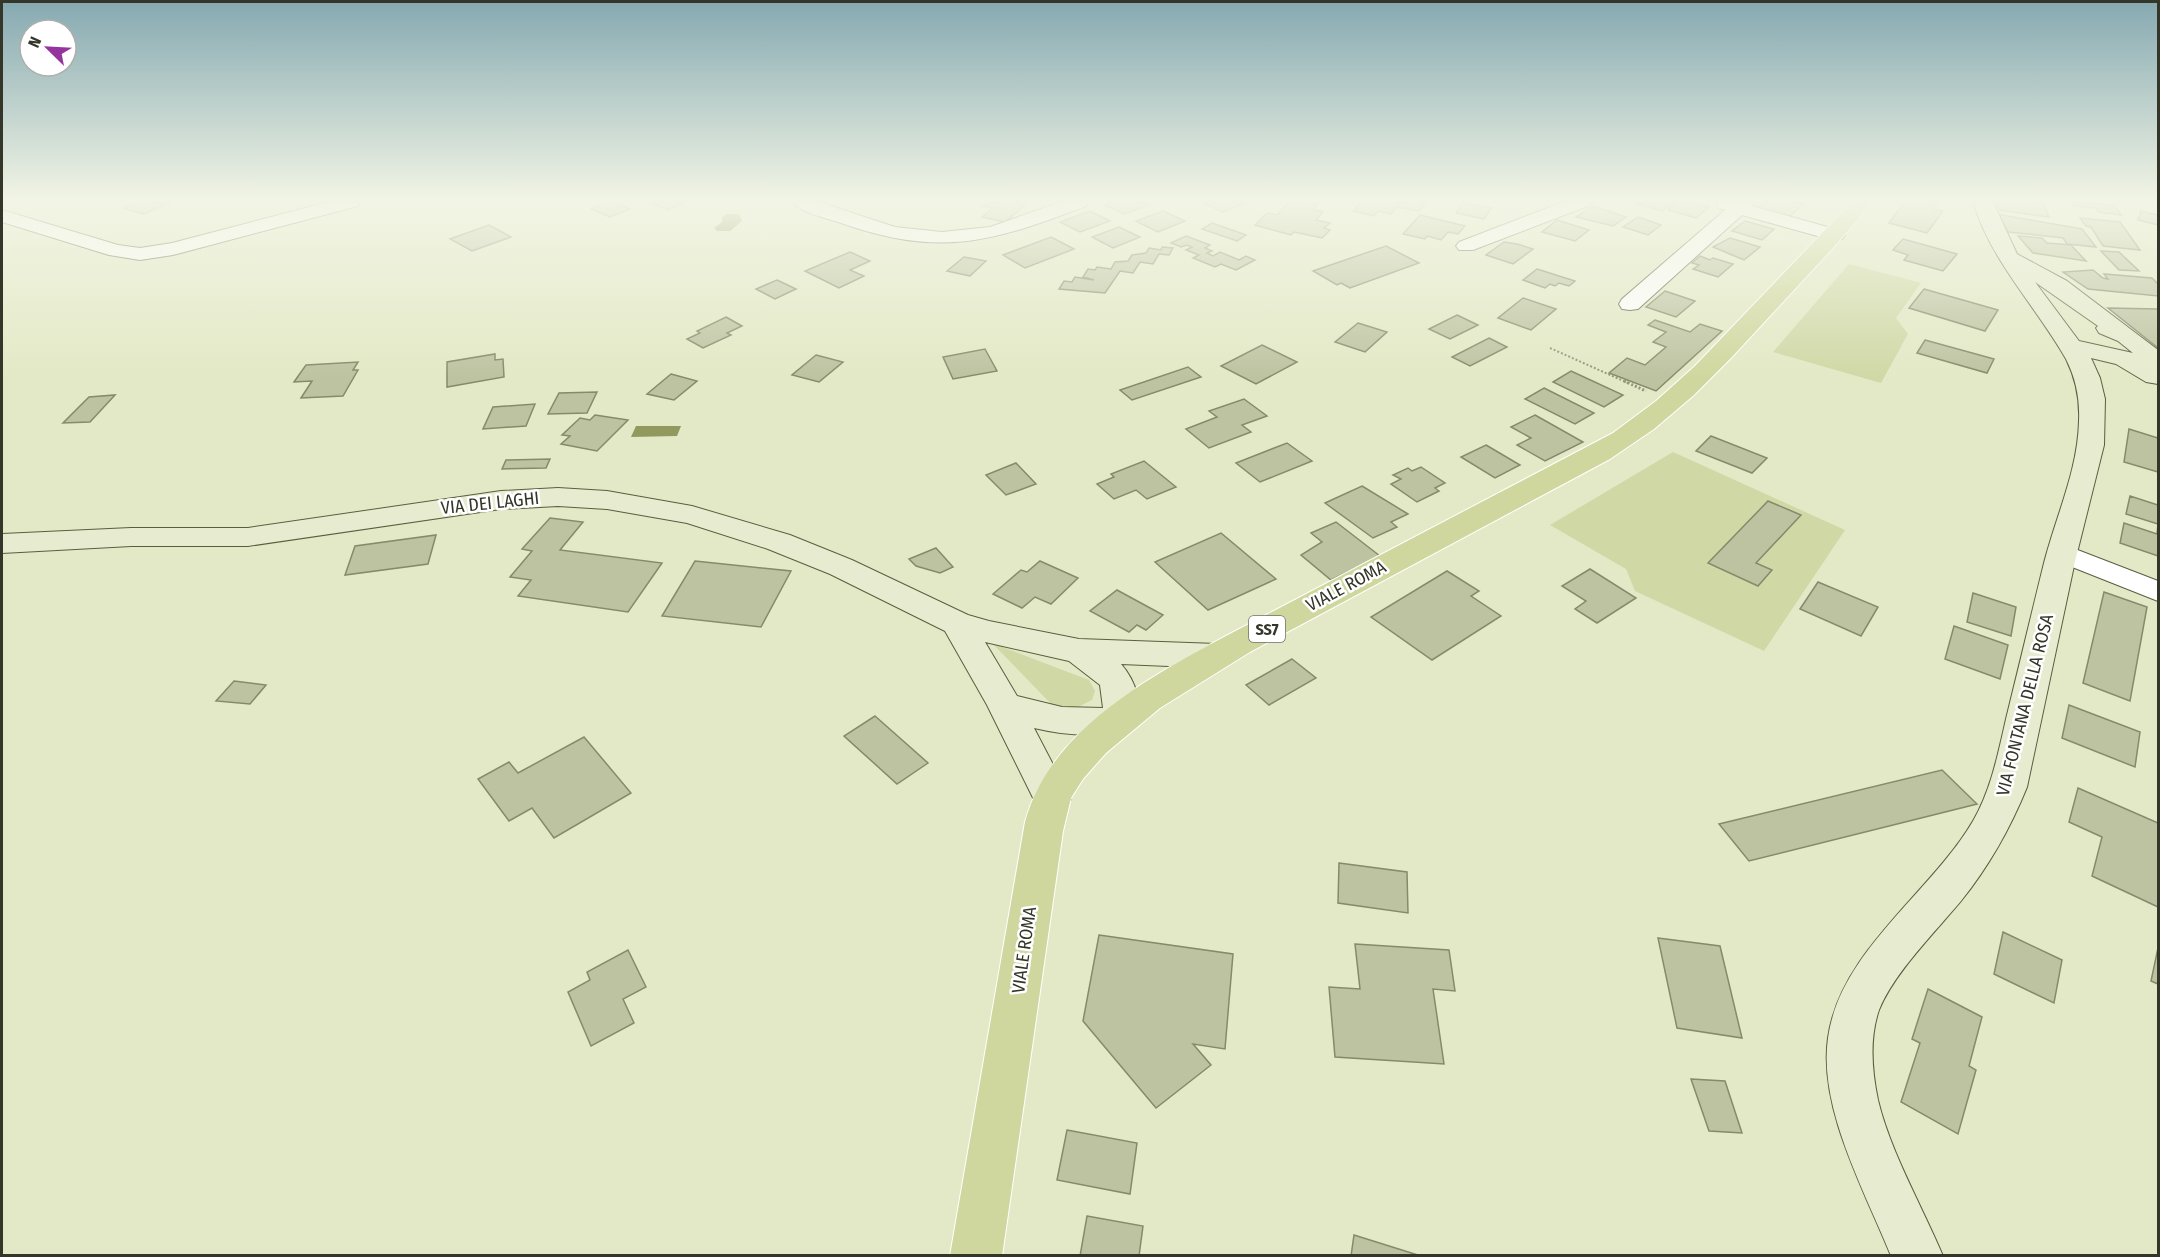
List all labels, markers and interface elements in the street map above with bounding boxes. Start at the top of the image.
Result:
north arrow [18,18,78,78]
text: N [24,34,45,50]
street label: VIA DEI LAGHI [440,487,540,519]
street label: VIALE ROMA [1302,556,1390,616]
street label: VIA FONTANA DELLA ROSA [1992,611,2058,798]
road number: SS7 [1249,616,1285,642]
street label: VIALE ROMA [1007,905,1041,995]

